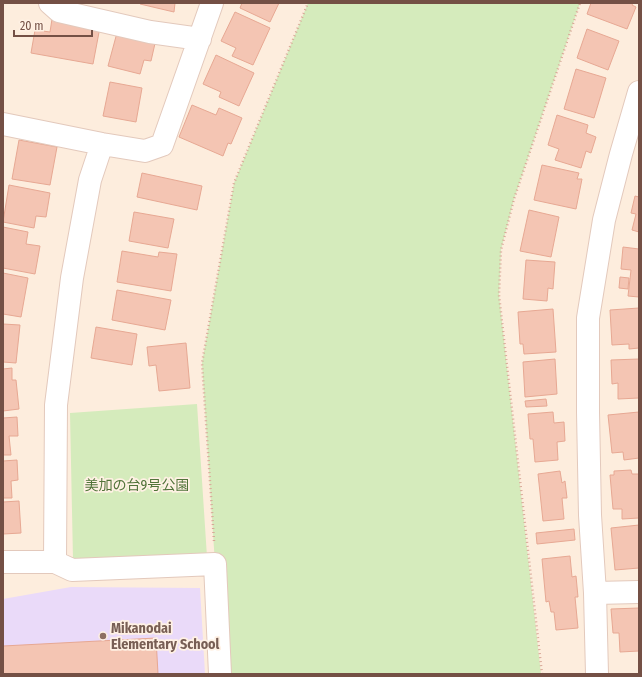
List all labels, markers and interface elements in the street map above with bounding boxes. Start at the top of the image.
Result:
scale bar [14,12,92,38]
text: 20 m [20,19,44,33]
park label: 美加の台9号公園 [85,477,189,494]
place label: Mikanodai Elementary School [111,620,220,653]
marker: Mikanodai Elementary School [98,631,108,641]

